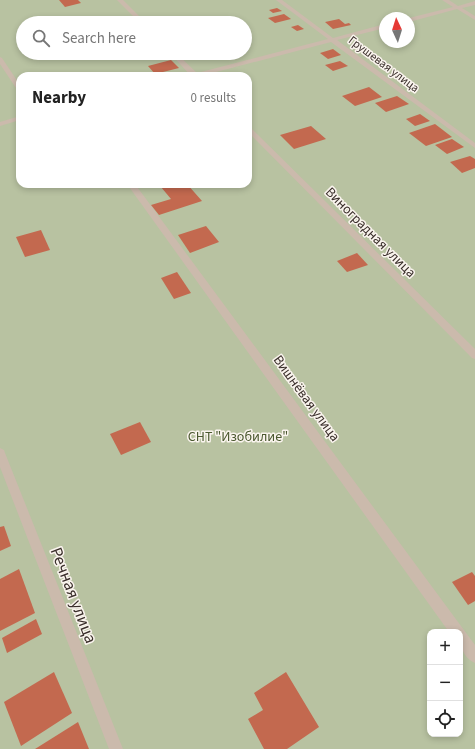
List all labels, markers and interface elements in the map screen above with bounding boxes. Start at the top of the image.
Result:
north arrow [379,12,415,48]
search box [16,16,252,60]
icon: search [30,27,52,49]
text: Search here [62,28,136,49]
street label: Грушевая улица [345,32,423,97]
text: Nearby [32,86,86,110]
text: 0 results [191,89,236,107]
street label: Виноградная улица [320,183,420,283]
street label: Вишнёвая улица [268,351,344,446]
park label: СНТ "Изобилие" [188,427,288,447]
street label: Речная улица [44,544,102,647]
map controls [427,629,463,737]
button: + [427,629,463,665]
button: − [427,665,463,701]
button: locate [427,701,463,737]

